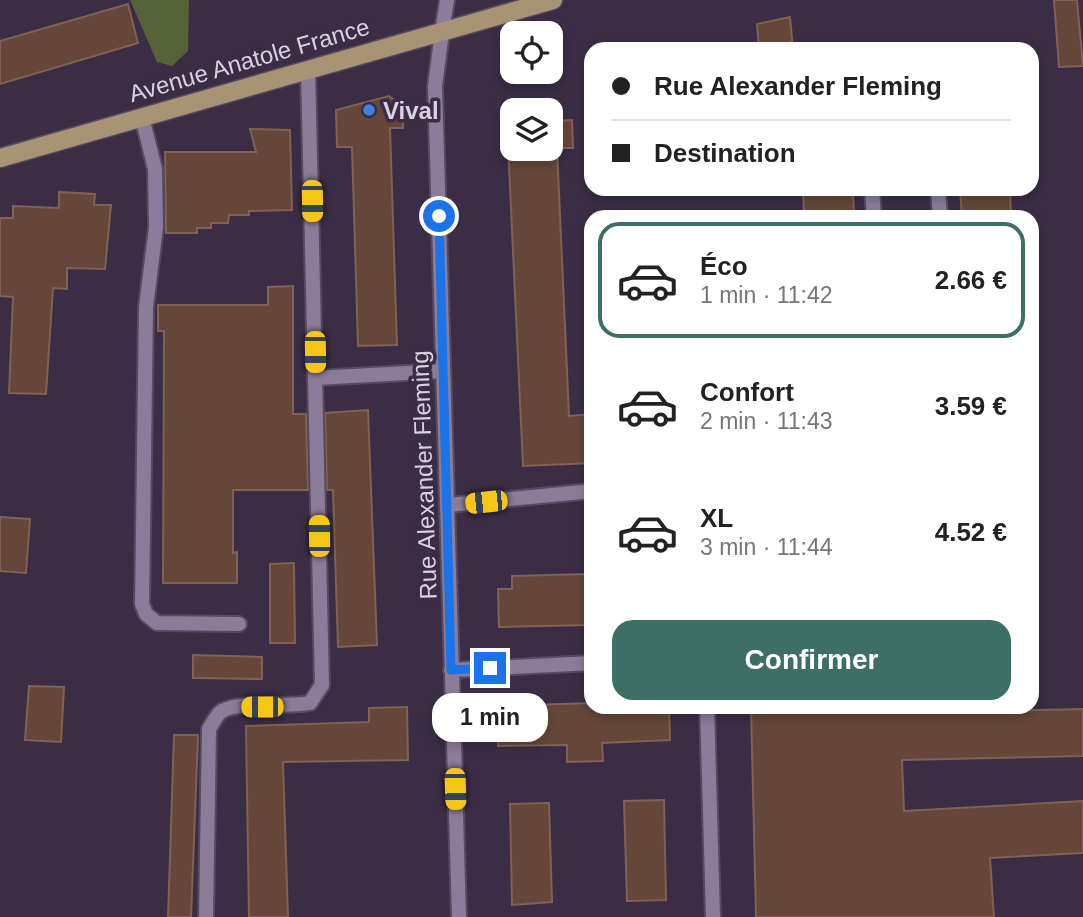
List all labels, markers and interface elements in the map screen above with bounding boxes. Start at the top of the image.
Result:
street label: Avenue Anatole France [126,13,372,107]
map controls [500,21,563,161]
button: locate [500,21,563,84]
text: Rue Alexander Fleming [654,71,942,101]
place label: Vival [383,97,439,124]
button: layers [500,98,563,161]
marker: Vival [361,102,377,118]
text: Destination [654,138,796,168]
car [302,180,323,222]
route start [423,200,455,232]
icon: car [616,249,679,312]
text: Éco [700,251,748,281]
text: 2.66 € [935,265,1007,295]
text: 1 min · 11:42 [700,282,833,308]
car [305,331,326,373]
street label: Rue Alexander Fleming [406,350,442,600]
icon: car [616,375,679,438]
text: Confort [700,377,794,407]
text: 3.59 € [935,391,1007,421]
text: 2 min · 11:43 [700,408,833,434]
car [465,489,508,515]
icon: car [616,501,679,564]
text: XL [700,503,733,533]
car [309,515,330,557]
text: 4.52 € [935,517,1007,547]
text: 3 min · 11:44 [700,534,833,560]
button: Confirmer [612,620,1011,700]
route end [474,652,506,684]
callout: 1 min [432,692,548,742]
car [242,697,284,718]
text: 1 min [460,704,520,730]
car [444,768,467,810]

